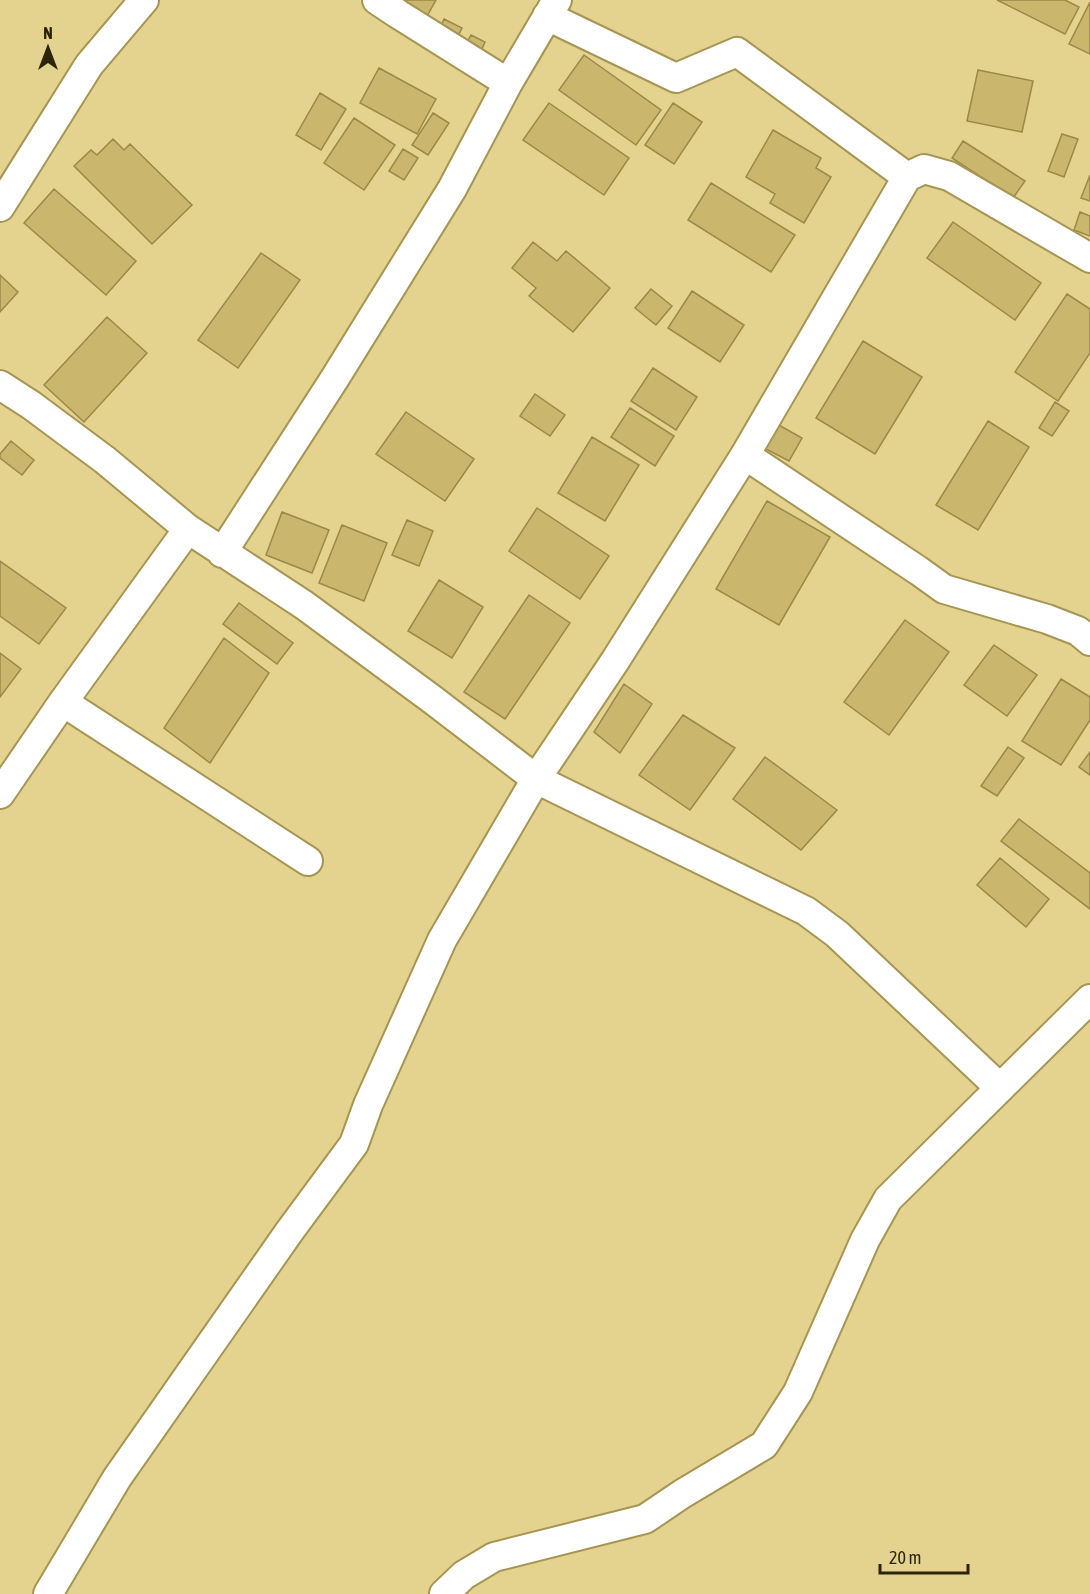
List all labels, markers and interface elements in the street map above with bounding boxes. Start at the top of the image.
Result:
north arrow [18,18,78,78]
text: N [43,24,53,42]
scale bar [880,1537,968,1575]
text: 20 m [889,1547,921,1568]

